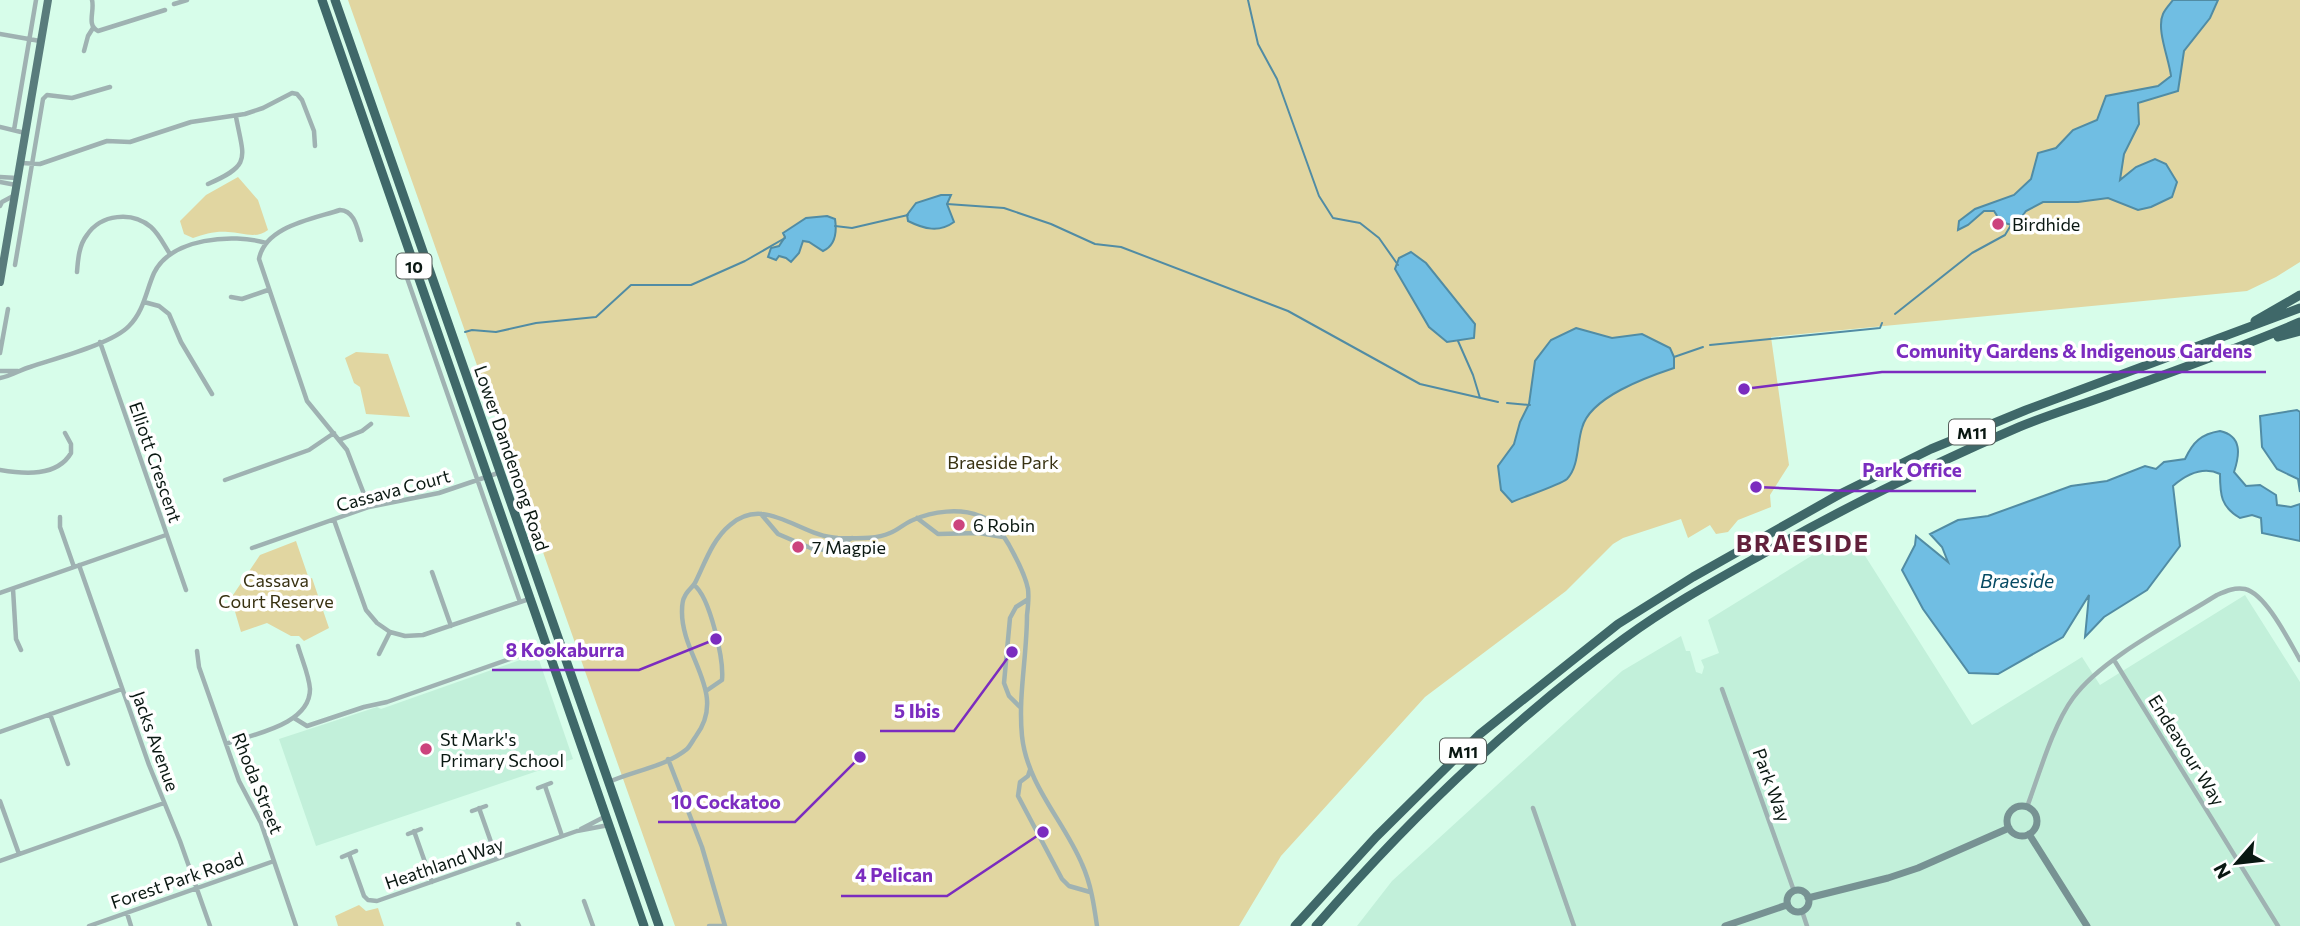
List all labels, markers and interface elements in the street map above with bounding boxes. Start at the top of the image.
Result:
place label: Birdhide [2012,213,2080,235]
marker: Birdhide [1990,216,2006,232]
road number: 10 [396,254,432,278]
callout: Comunity Gardens & Indigenous Gardens [1882,332,2266,372]
text: Comunity Gardens & Indigenous Gardens [1896,339,2252,362]
street label: Lower Dandenong Road [470,362,554,554]
street label: Elliott Crescent [125,399,187,525]
road number: M11 [1949,420,1995,444]
park label: Braeside Park [947,451,1059,473]
callout: Park Office [1848,451,1976,491]
text: Park Office [1862,458,1962,481]
street label: Cassava Court [334,464,452,516]
place label: 6 Robin [973,514,1035,536]
marker: 6 Robin [951,517,967,533]
district label: BRAESIDE [1736,528,1870,557]
place label: 7 Magpie [812,536,886,558]
marker: 7 Magpie [790,539,806,555]
park label: Cassava Court Reserve [218,569,334,612]
water label: Braeside [1980,569,2054,592]
callout: 8 Kookaburra [492,630,639,670]
text: 8 Kookaburra [505,638,625,661]
street label: Jacks Avenue [128,688,184,794]
callout: 5 Ibis [880,691,954,731]
street label: Endeavour Way [2144,691,2230,809]
text: 5 Ibis [894,699,940,722]
place label: St Mark's Primary School [440,728,564,771]
street label: Rhoda Street [228,729,288,837]
road number: M11 [1440,738,1486,764]
marker: St Mark's Primary School [418,741,434,757]
street label: Park Way [1748,745,1796,825]
callout: 10 Cockatoo [658,782,795,822]
text: 10 Cockatoo [671,790,781,813]
north arrow [2202,828,2272,898]
street label: Heathland Way [382,832,506,894]
street label: Forest Park Road [108,847,246,913]
callout: 4 Pelican [841,856,947,896]
text: N [2208,860,2235,883]
text: 4 Pelican [855,863,933,886]

